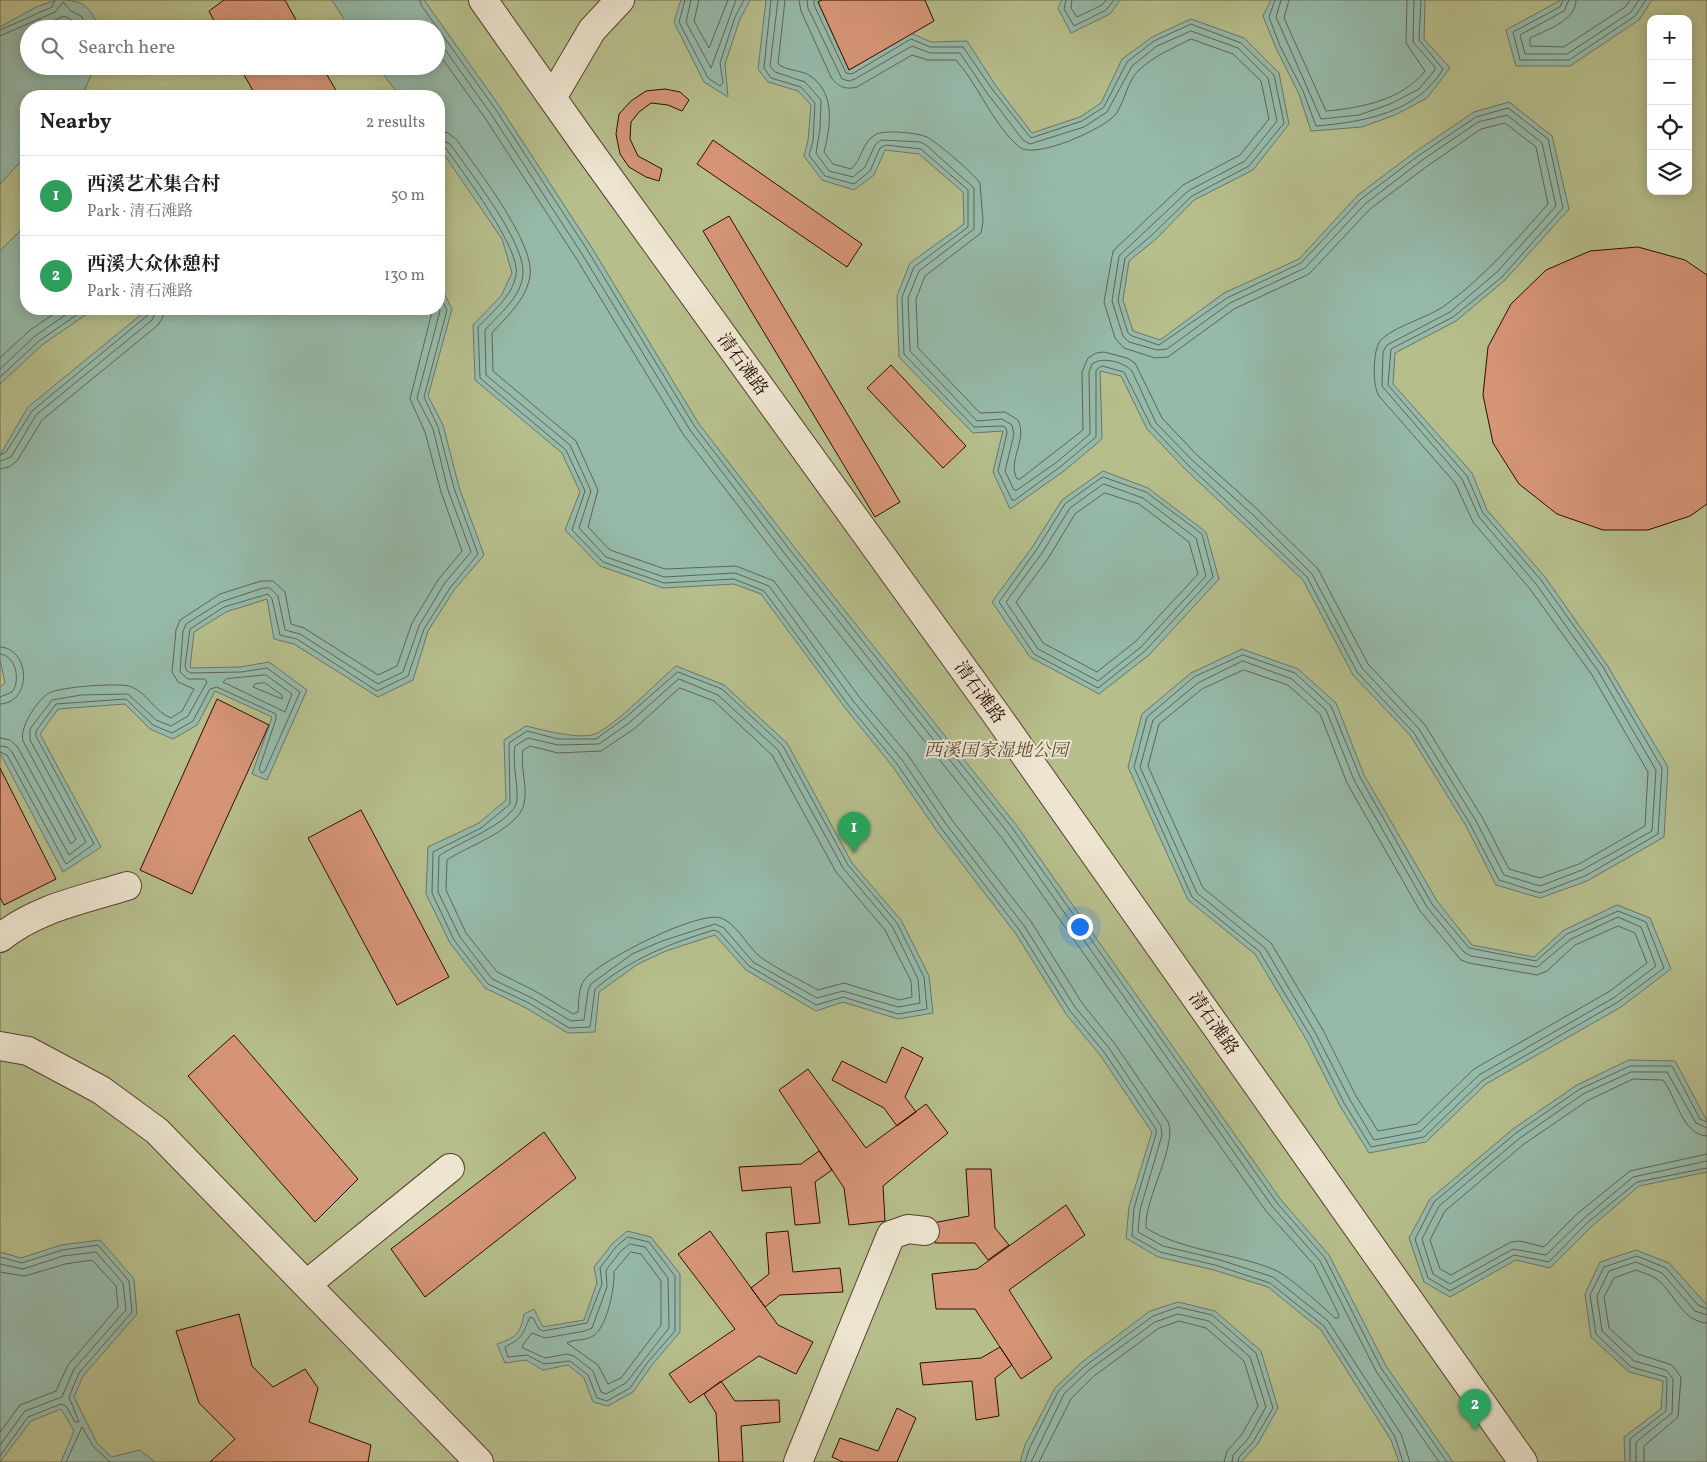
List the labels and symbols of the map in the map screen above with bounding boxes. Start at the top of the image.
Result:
street label: 清石滩路 [711,328,773,401]
street label: 清石滩路 [948,656,1010,729]
park label: 西溪国家湿地公园 [924,739,1071,764]
pin: 1 [838,812,870,853]
your location [1067,914,1093,940]
street label: 清石滩路 [1182,987,1244,1061]
pin: 2 [1459,1389,1491,1430]

